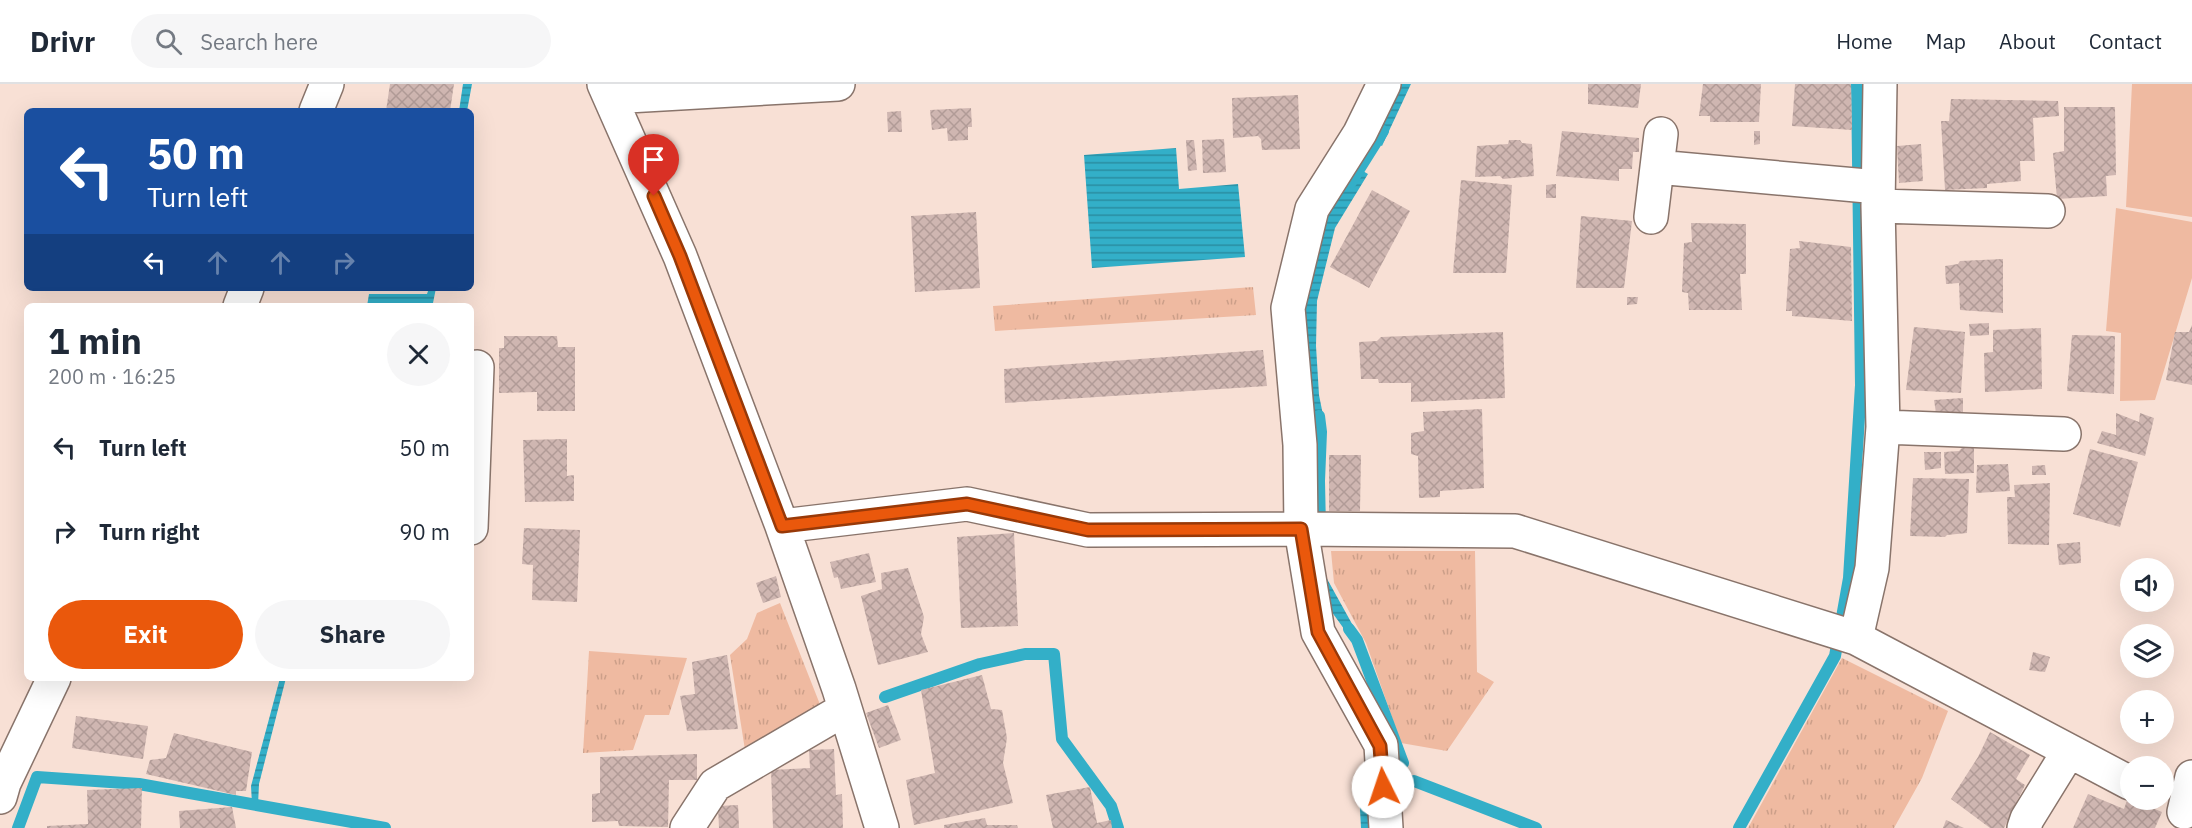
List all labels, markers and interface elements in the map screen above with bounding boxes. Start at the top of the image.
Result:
search box [131,14,551,68]
text: Drivr [30,23,95,60]
icon: search [152,25,185,58]
text: Search here [200,27,318,56]
text: Home [1836,27,1893,55]
text: Map [1926,27,1966,55]
text: About [1999,27,2056,55]
text: Contact [2089,27,2162,55]
text: 50 m [147,126,245,181]
icon: left [48,132,126,210]
pin [628,134,679,196]
icon: arrive [637,143,670,176]
text: Turn left [147,179,248,214]
icon: left [138,246,171,279]
icon: ahead [201,246,234,279]
icon: ahead [264,246,297,279]
icon: right [327,246,360,279]
text: 1 min [48,317,142,364]
button: close [387,323,450,386]
text: 200 m · 16:25 [48,363,176,390]
icon: left [48,431,81,464]
text: Turn left [99,433,187,462]
text: 50 m [399,433,450,462]
icon: right [48,515,81,548]
text: Turn right [99,517,200,546]
text: 90 m [399,517,450,546]
map controls [2120,558,2174,810]
button: sound [2120,558,2174,612]
button: Exit [48,600,243,669]
button: Share [255,600,450,669]
button: layers [2120,624,2174,678]
button: + [2120,690,2174,744]
position arrow [1351,755,1415,819]
button: − [2120,756,2174,810]

